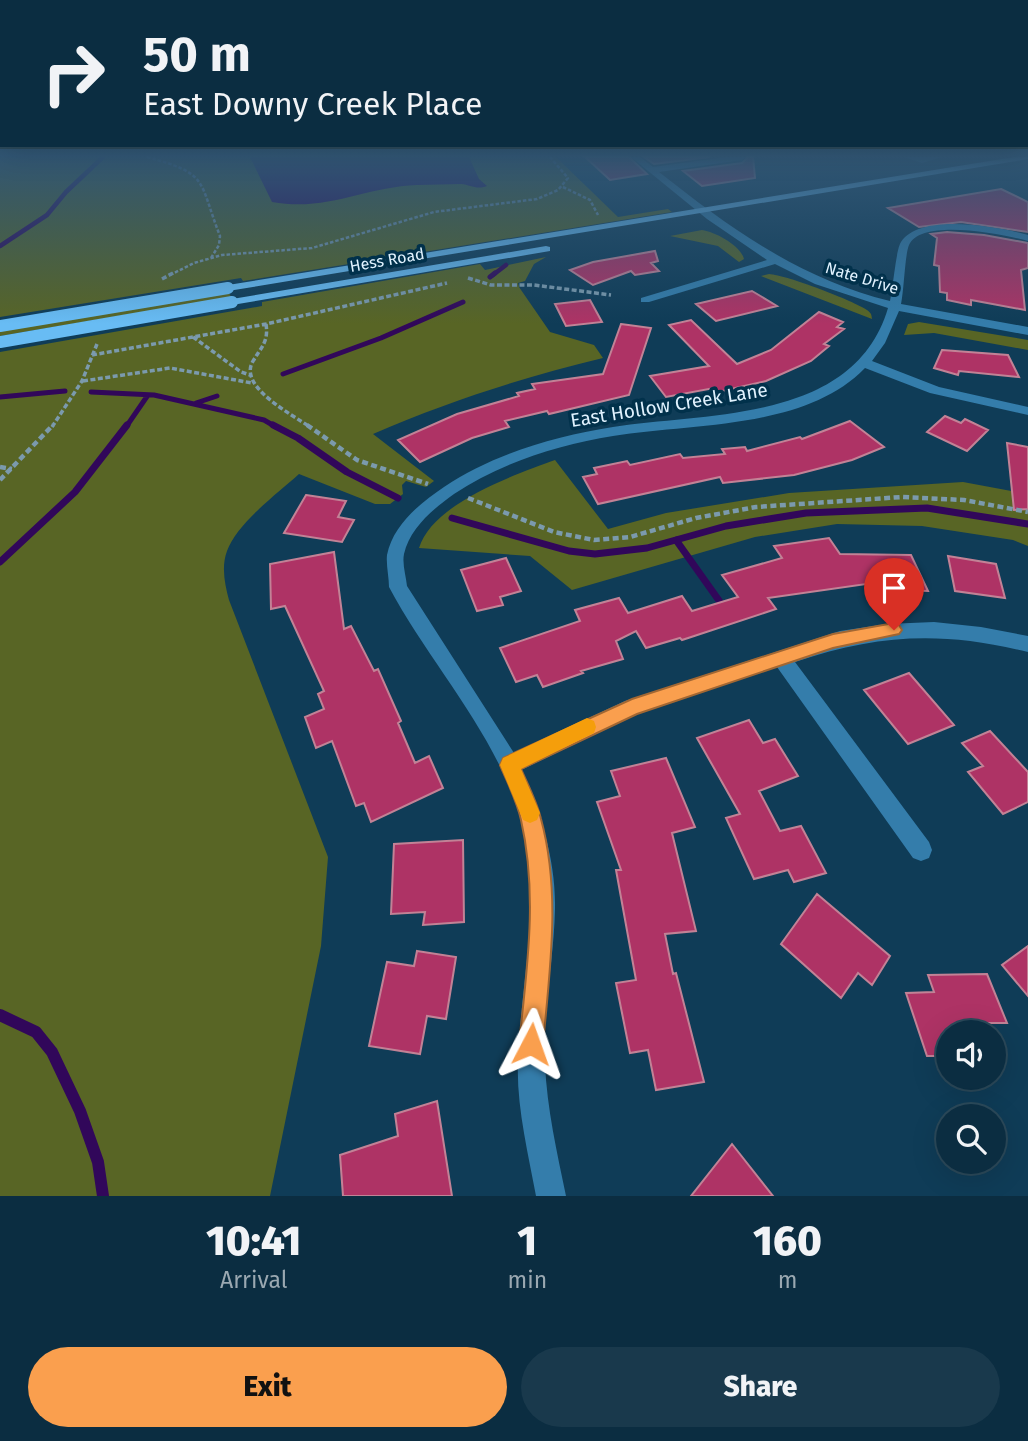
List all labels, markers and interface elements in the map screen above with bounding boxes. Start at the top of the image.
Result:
text: 50 m [143,25,251,84]
icon: right [28,28,119,119]
text: East Downy Creek Place [143,85,482,123]
street label: Hess Road [348,244,426,276]
street label: Nate Drive [823,258,901,298]
street label: East Hollow Creek Lane [569,378,769,432]
pin [864,558,924,630]
icon: arrive [875,569,913,607]
position arrow [494,1007,568,1081]
map controls [936,1020,1006,1174]
button: sound [936,1020,1006,1090]
button: search [936,1104,1006,1174]
text: 10:41 [206,1216,301,1266]
text: 1 [517,1216,537,1266]
text: 160 [753,1216,822,1266]
text: Arrival [220,1266,287,1294]
text: min [507,1266,547,1294]
text: m [778,1266,797,1294]
button: Exit [28,1347,507,1427]
button: Share [521,1347,1000,1427]

